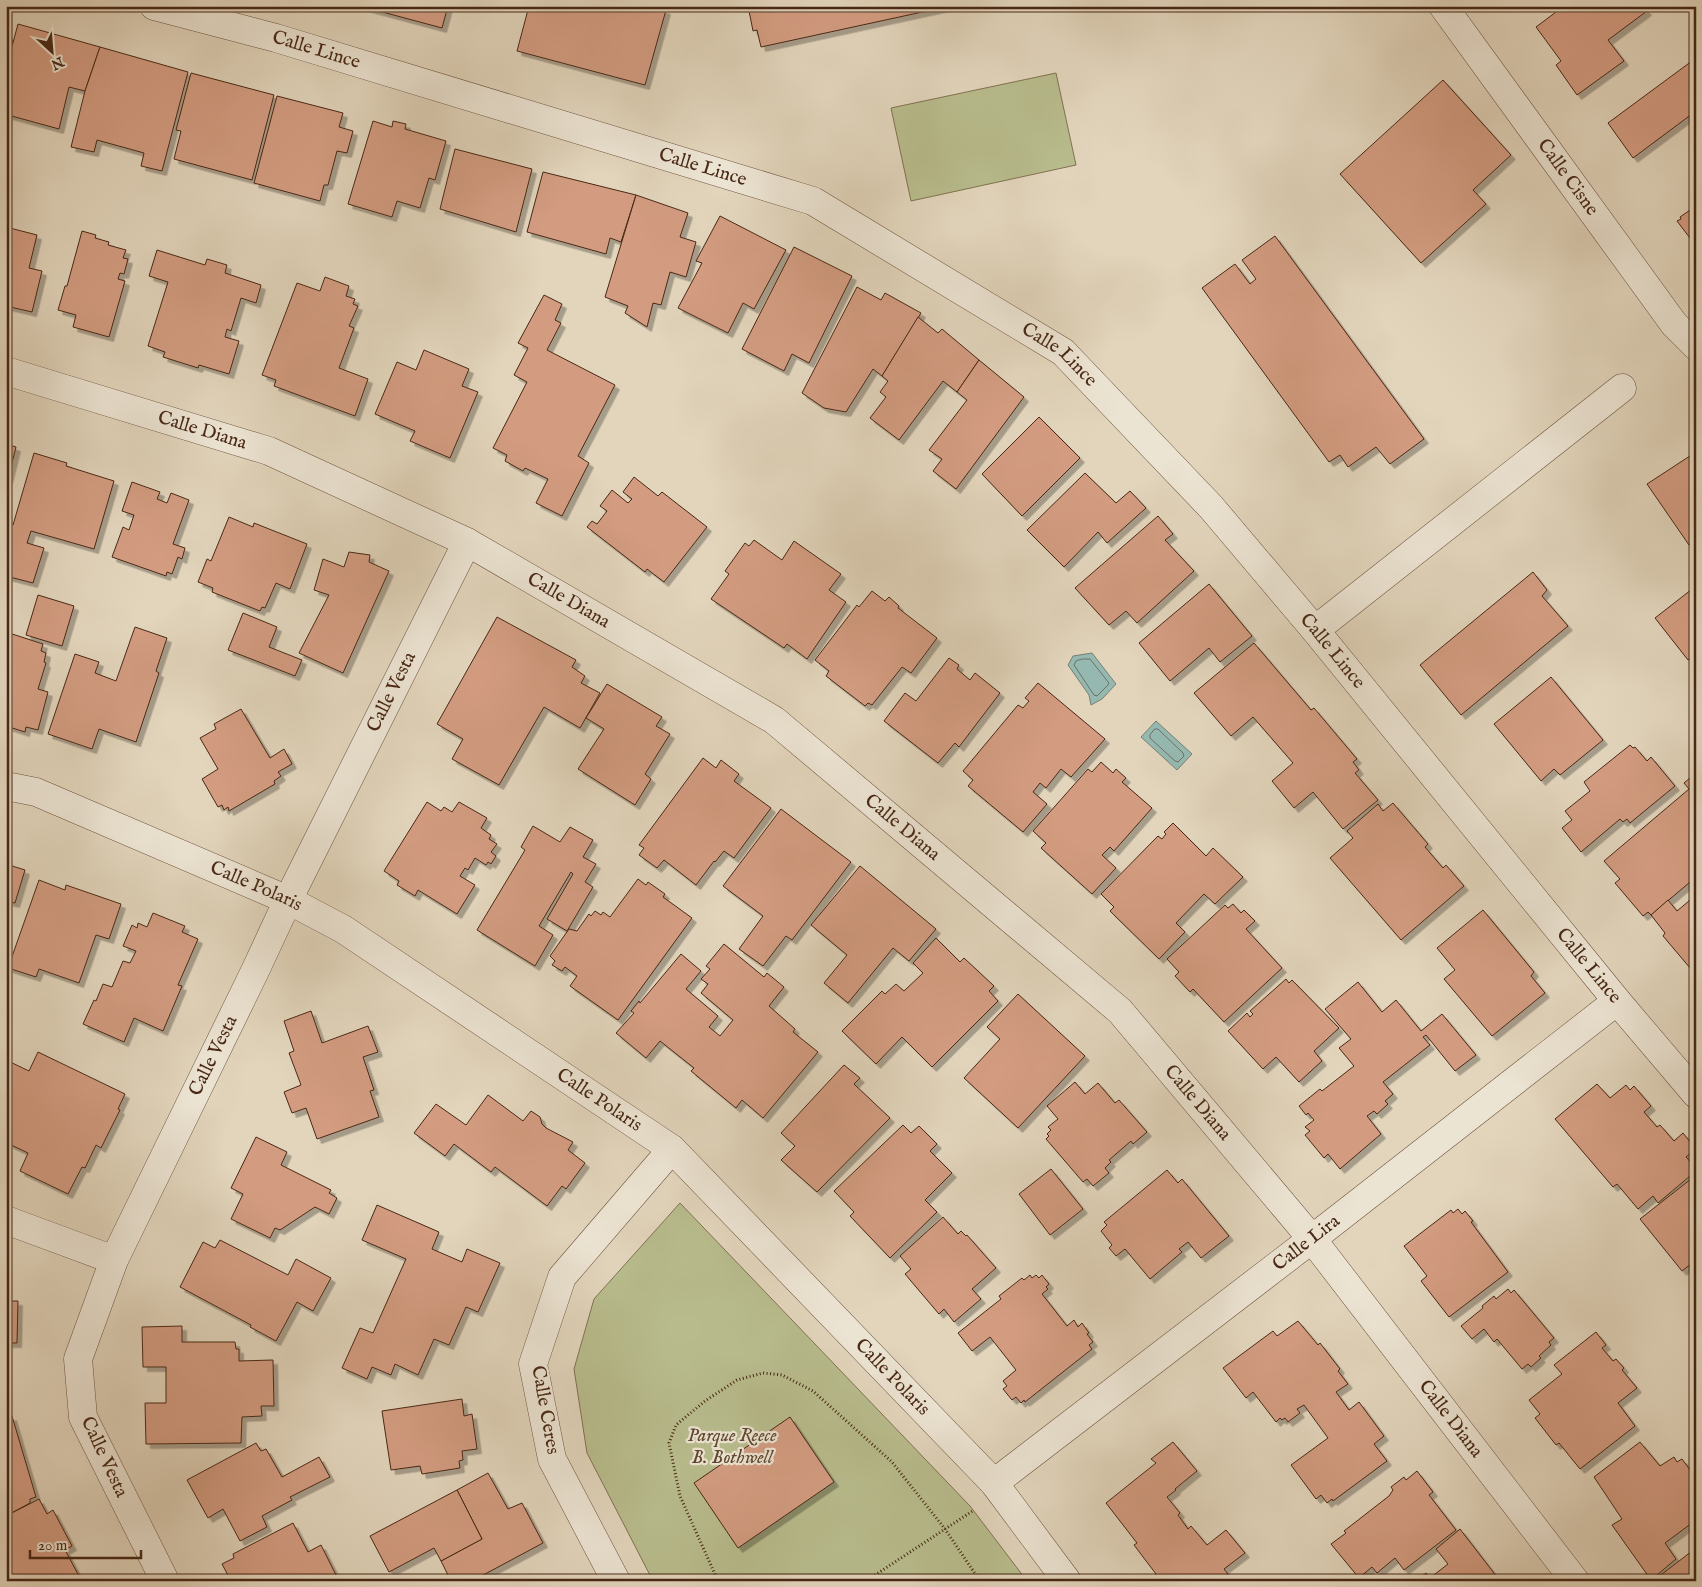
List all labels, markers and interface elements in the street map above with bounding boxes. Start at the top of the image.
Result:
street label: Calle Lince [269,26,363,75]
north arrow [28,28,78,78]
text: N [48,52,68,74]
street label: Calle Cisne [1532,134,1604,221]
street label: Calle Lince [656,143,750,192]
street label: Calle Lince [1017,318,1102,392]
street label: Calle Diana [155,406,250,456]
street label: Calle Diana [523,567,615,635]
street label: Calle Lince [1294,608,1370,694]
street label: Calle Vesta [362,647,422,736]
street label: Calle Diana [859,789,946,867]
street label: Calle Polaris [206,856,306,917]
street label: Calle Lince [1551,923,1627,1009]
street label: Calle Vesta [184,1011,244,1100]
street label: Calle Diana [1159,1060,1237,1146]
street label: Calle Polaris [552,1063,647,1137]
street label: Calle Lira [1268,1209,1346,1277]
street label: Calle Polaris [850,1334,935,1421]
street label: Calle Ceres [525,1364,565,1456]
street label: Calle Diana [1413,1375,1488,1463]
street label: Calle Vesta [75,1413,133,1502]
park label: Parque Reece B. Bothwell [687,1424,777,1470]
scale bar [30,1527,141,1559]
text: 20 m [38,1536,68,1555]

